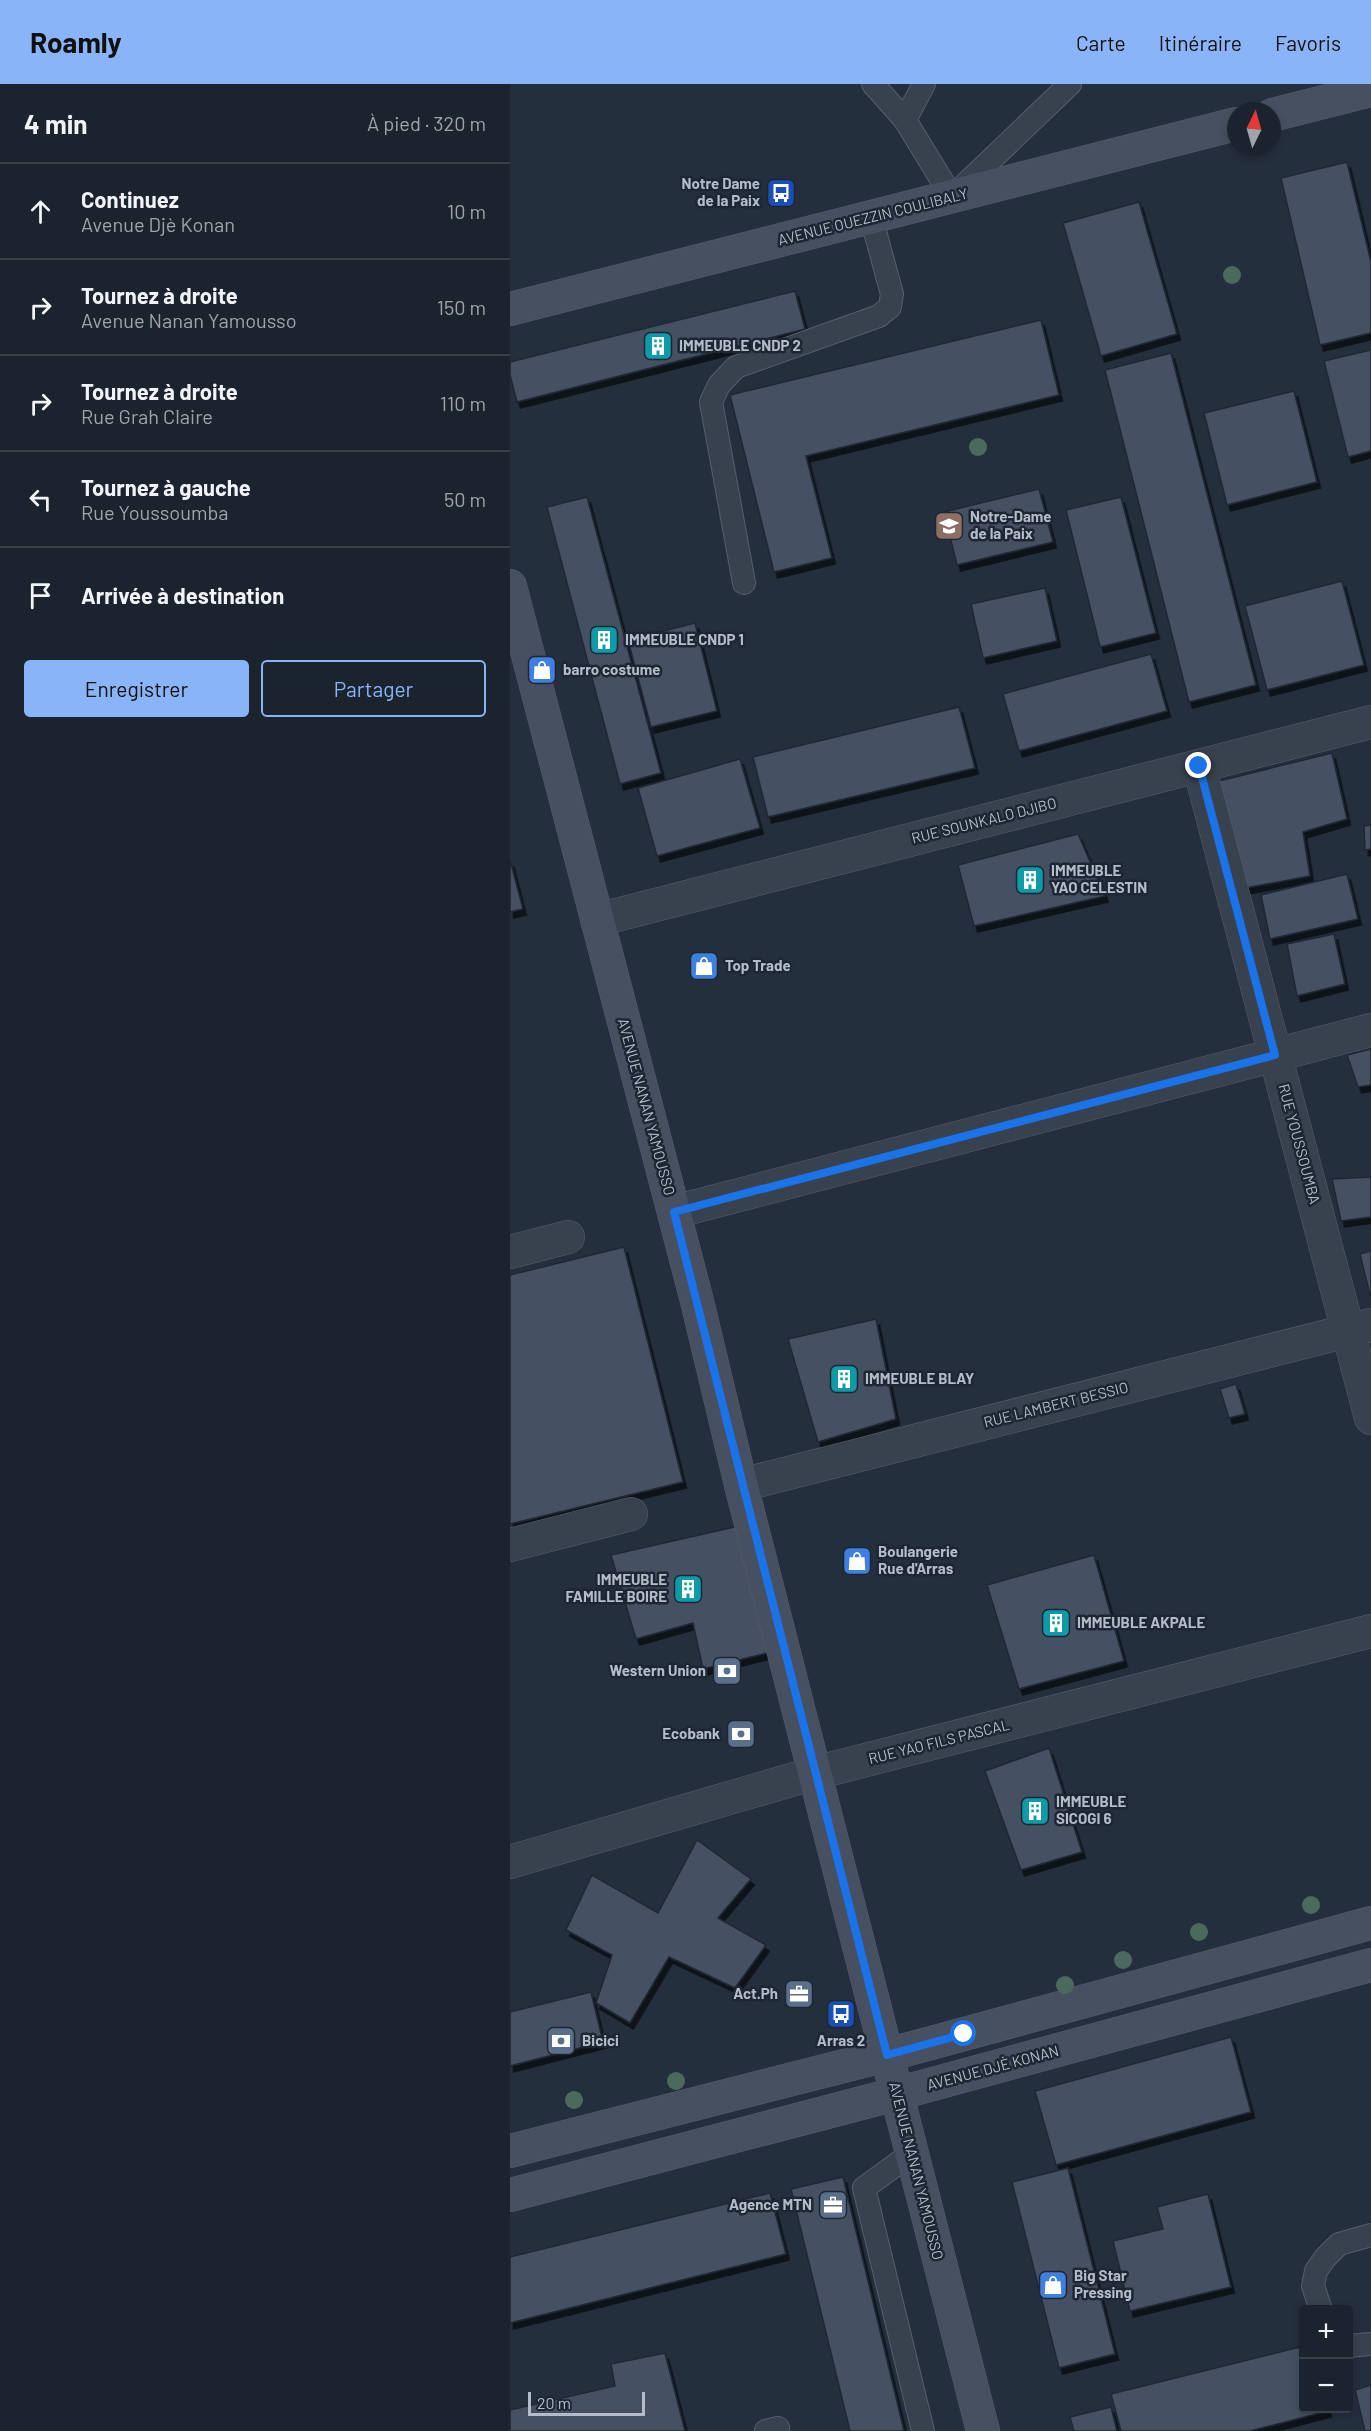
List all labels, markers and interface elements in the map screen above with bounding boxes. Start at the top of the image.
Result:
text: Roamly [30,25,122,59]
text: Carte [1076,30,1126,55]
text: Itinéraire [1159,30,1242,55]
text: Favoris [1275,30,1341,55]
north arrow [1227,102,1281,156]
text: 4 min [24,108,88,139]
text: À pied · 320 m [367,111,486,135]
place label: Notre Dame de la Paix [682,174,760,209]
bus stop icon: Notre Dame de la Paix [765,177,797,209]
street label: AVENUE OUEZZIN COULIBALY [776,184,970,248]
text: Continuez [81,186,179,212]
icon: ahead [24,195,57,228]
text: 10 m [447,199,486,223]
text: Avenue Djè Konan [81,212,235,236]
text: Tournez à droite [81,282,238,308]
icon: right [24,291,57,324]
text: 150 m [437,295,486,319]
text: Avenue Nanan Yamousso [81,308,297,332]
building icon: IMMEUBLE CNDP 2 [642,330,674,362]
place label: IMMEUBLE CNDP 2 [679,336,801,354]
text: Tournez à droite [81,378,238,404]
icon: right [24,387,57,420]
text: 110 m [440,391,486,415]
text: Rue Grah Claire [81,404,213,428]
text: Tournez à gauche [81,474,251,500]
icon: left [24,483,57,516]
text: 50 m [444,487,486,511]
text: Rue Youssoumba [81,500,229,524]
place label: Notre-Dame de la Paix [970,507,1052,542]
school or university icon: Notre-Dame de la Paix [933,510,965,542]
icon: arrive [24,579,57,612]
text: Arrivée à destination [81,582,284,608]
building icon: IMMEUBLE CNDP 1 [588,624,620,656]
place label: IMMEUBLE CNDP 1 [625,630,744,648]
shop icon: barro costume [526,654,558,686]
button: Enregistrer [24,660,249,717]
button: Partager [261,660,486,717]
place label: barro costume [563,660,660,678]
route end [1185,752,1211,778]
street label: RUE SOUNKALO DJIBO [909,793,1058,847]
place label: IMMEUBLE YAO CELESTIN [1051,861,1147,896]
building icon: IMMEUBLE YAO CELESTIN [1014,864,1046,896]
shop icon: Top Trade [688,950,720,982]
place label: Top Trade [725,956,791,974]
street label: AVENUE NANAN YAMOUSSO [615,1016,679,1197]
street label: RUE YOUSSOUMBA [1275,1082,1325,1206]
building icon: IMMEUBLE BLAY [828,1363,860,1395]
place label: IMMEUBLE BLAY [865,1369,974,1387]
street label: RUE LAMBERT BESSIO [982,1377,1130,1431]
place label: Boulangerie Rue d'Arras [878,1542,958,1577]
shop icon: Boulangerie Rue d'Arras [841,1545,873,1577]
place label: IMMEUBLE FAMILLE BOIRE [566,1570,667,1605]
building icon: IMMEUBLE FAMILLE BOIRE [672,1573,704,1605]
building icon: IMMEUBLE AKPALE [1040,1607,1072,1639]
place label: IMMEUBLE AKPALE [1077,1613,1205,1631]
bank icon: Western Union [711,1655,743,1687]
place label: Western Union [609,1661,706,1679]
street label: RUE YAO FILS PASCAL [866,1715,1011,1767]
bank icon: Ecobank [725,1718,757,1750]
place label: Ecobank [662,1724,720,1742]
place label: IMMEUBLE SICOGI 6 [1056,1792,1126,1827]
building icon: IMMEUBLE SICOGI 6 [1019,1795,1051,1827]
office icon: Act.Ph [783,1978,815,2010]
place label: Act.Ph [733,1984,778,2002]
bus stop icon: Arras 2 [825,1998,857,2030]
route start [950,2020,976,2046]
bank icon: Bicici [545,2025,577,2057]
place label: Bicici [582,2031,619,2049]
place label: Arras 2 [817,2031,865,2049]
street label: AVENUE DJÈ KONAN [925,2041,1061,2093]
street label: AVENUE NANAN YAMOUSSO [886,2080,948,2262]
office icon: Agence MTN [817,2189,849,2221]
place label: Agence MTN [729,2195,812,2213]
place label: Big Star Pressing [1074,2266,1132,2301]
shop icon: Big Star Pressing [1037,2269,1069,2301]
map controls [1299,2305,1353,2413]
button: + [1299,2305,1353,2359]
button: − [1299,2359,1353,2413]
scale bar [528,2389,645,2416]
text: 20 m [537,2393,571,2412]

